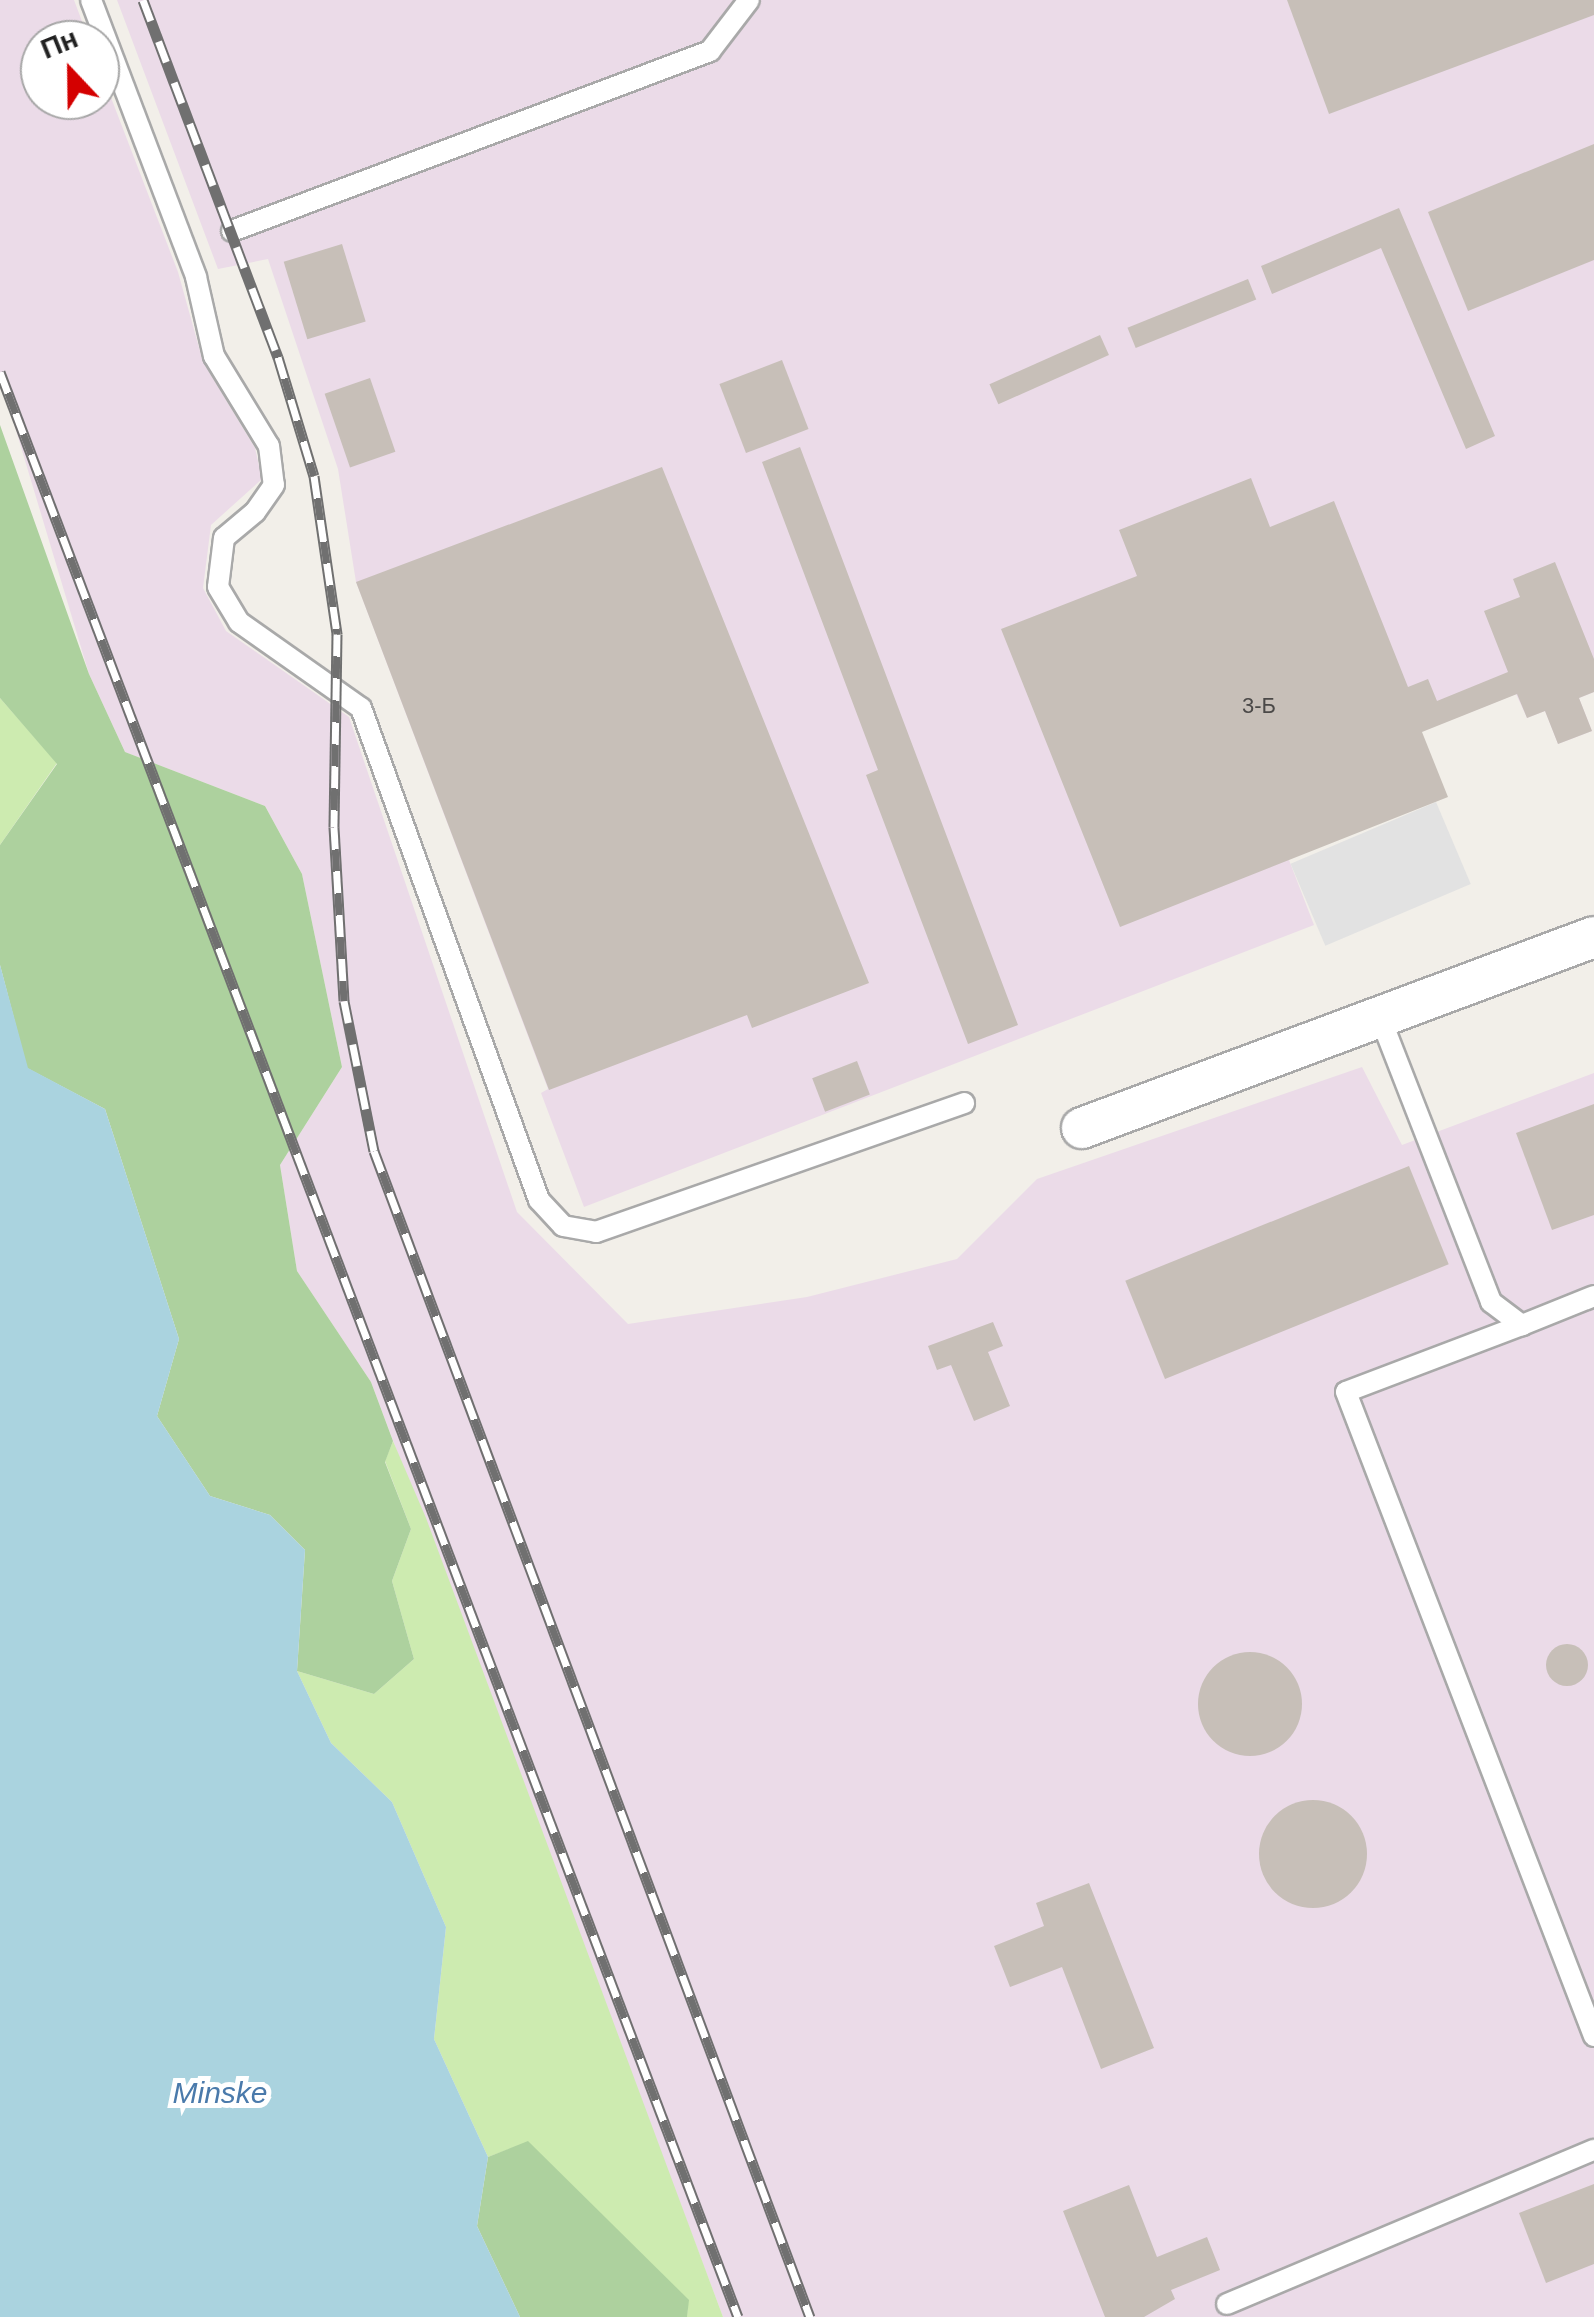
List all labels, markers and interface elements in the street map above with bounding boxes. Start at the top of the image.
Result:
north arrow [20,20,120,120]
text: Пн [36,22,82,65]
house number: 3-Б [1242,693,1276,719]
water label: Minske [172,2075,268,2111]

